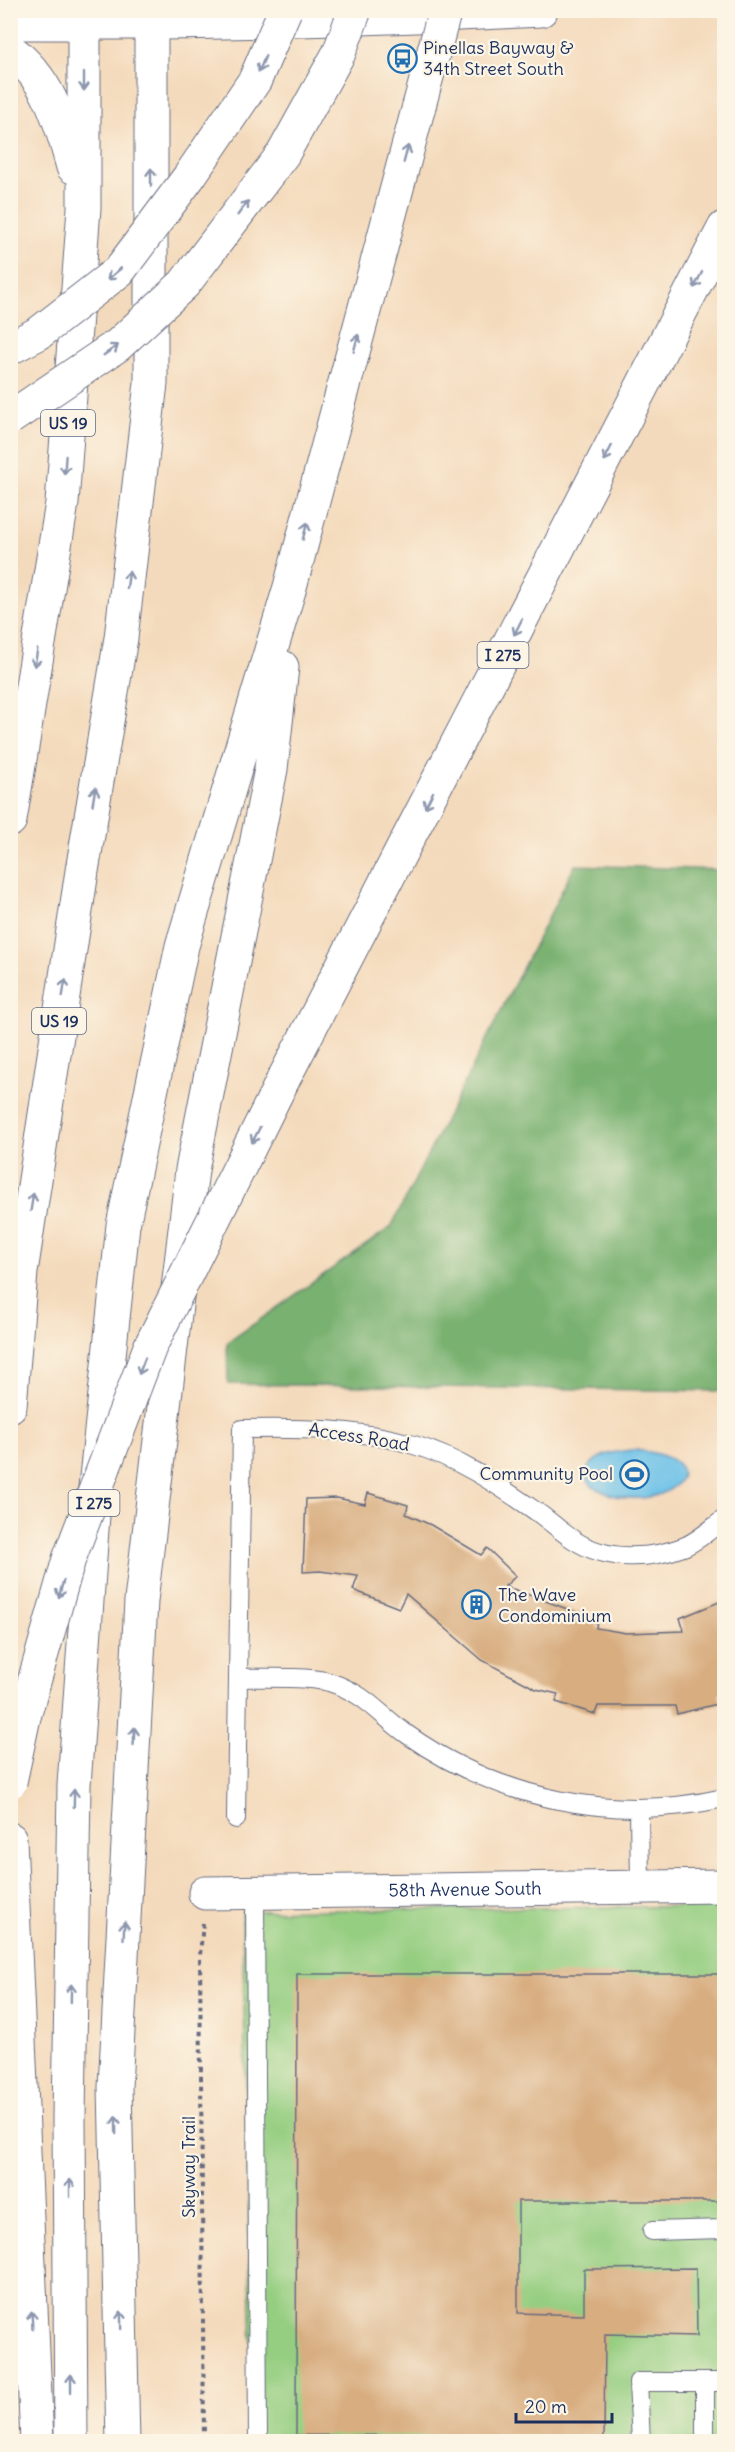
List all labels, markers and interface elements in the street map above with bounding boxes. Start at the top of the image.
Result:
place label: Pinellas Bayway & 34th Street South [423,36,574,80]
bus stop icon: Pinellas Bayway & 34th Street South [386,42,418,74]
one-way arrow [255,55,267,73]
one-way arrow [78,71,90,91]
one-way arrow [401,145,412,164]
one-way arrow [145,168,157,188]
one-way arrow [236,200,249,216]
one-way arrow [106,267,122,281]
one-way arrow [691,271,703,289]
one-way arrow [350,333,362,352]
one-way arrow [102,344,118,356]
road number: US 19 [41,410,95,436]
one-way arrow [602,444,613,462]
one-way arrow [59,455,70,474]
one-way arrow [300,522,311,541]
one-way arrow [123,570,134,590]
one-way arrow [512,617,523,635]
road number: I 275 [478,642,528,668]
one-way arrow [30,647,41,667]
one-way arrow [89,786,100,806]
one-way arrow [422,790,434,808]
one-way arrow [59,979,70,999]
road number: US 19 [32,1008,86,1034]
one-way arrow [249,1125,261,1143]
one-way arrow [26,1192,37,1212]
one-way arrow [136,1356,147,1375]
street label: Access Road [307,1417,412,1456]
sports icon: Community Pool [618,1458,650,1490]
place label: Community Pool [479,1462,613,1485]
road number: I 275 [68,1490,119,1516]
one-way arrow [55,1579,66,1598]
place label: The Wave Condominium [498,1583,612,1627]
building icon: The Wave Condominium [461,1589,493,1621]
one-way arrow [128,1726,139,1746]
one-way arrow [68,1789,80,1809]
street label: 58th Avenue South [388,1876,542,1902]
one-way arrow [118,1921,129,1941]
one-way arrow [65,1984,77,2004]
one-way arrow [110,2116,122,2136]
street label: Skyway Trail [177,2116,200,2218]
one-way arrow [64,2179,76,2199]
one-way arrow [26,2311,37,2331]
one-way arrow [115,2311,126,2331]
one-way arrow [65,2374,77,2394]
scale bar [516,2386,612,2424]
text: 20 m [525,2395,567,2418]

